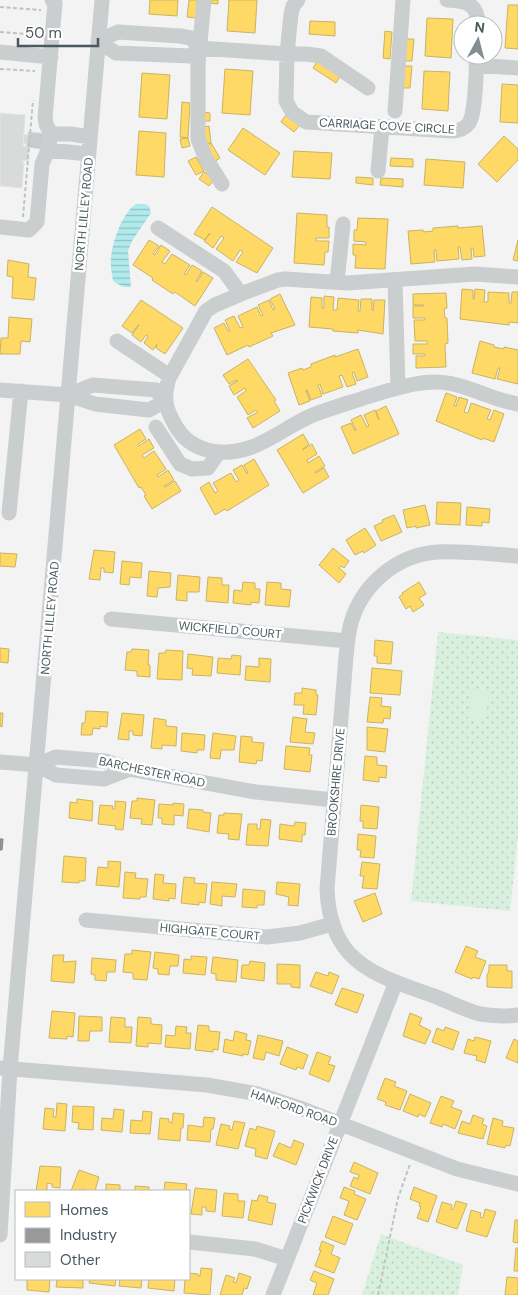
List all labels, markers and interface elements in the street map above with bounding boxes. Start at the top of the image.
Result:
scale bar [18,15,98,47]
north arrow [453,15,503,65]
text: N [473,18,486,37]
text: 50 m [25,23,62,43]
street label: CARRIAGE COVE CIRCLE [319,114,455,138]
street label: NORTH LILLEY ROAD [71,157,97,271]
street label: NORTH LILLEY ROAD [37,561,63,675]
street label: WICKFIELD COURT [178,618,282,642]
street label: BROOKSHIRE DRIVE [323,727,349,836]
street label: BARCHESTER ROAD [97,753,207,791]
street label: HIGHGATE COURT [159,920,261,944]
street label: HANFORD ROAD [248,1086,340,1130]
street label: PICKWICK DRIVE [294,1134,342,1226]
legend [15,1190,190,1280]
text: Homes [60,1200,109,1220]
text: Industry [60,1225,118,1245]
text: Other [60,1250,101,1270]

